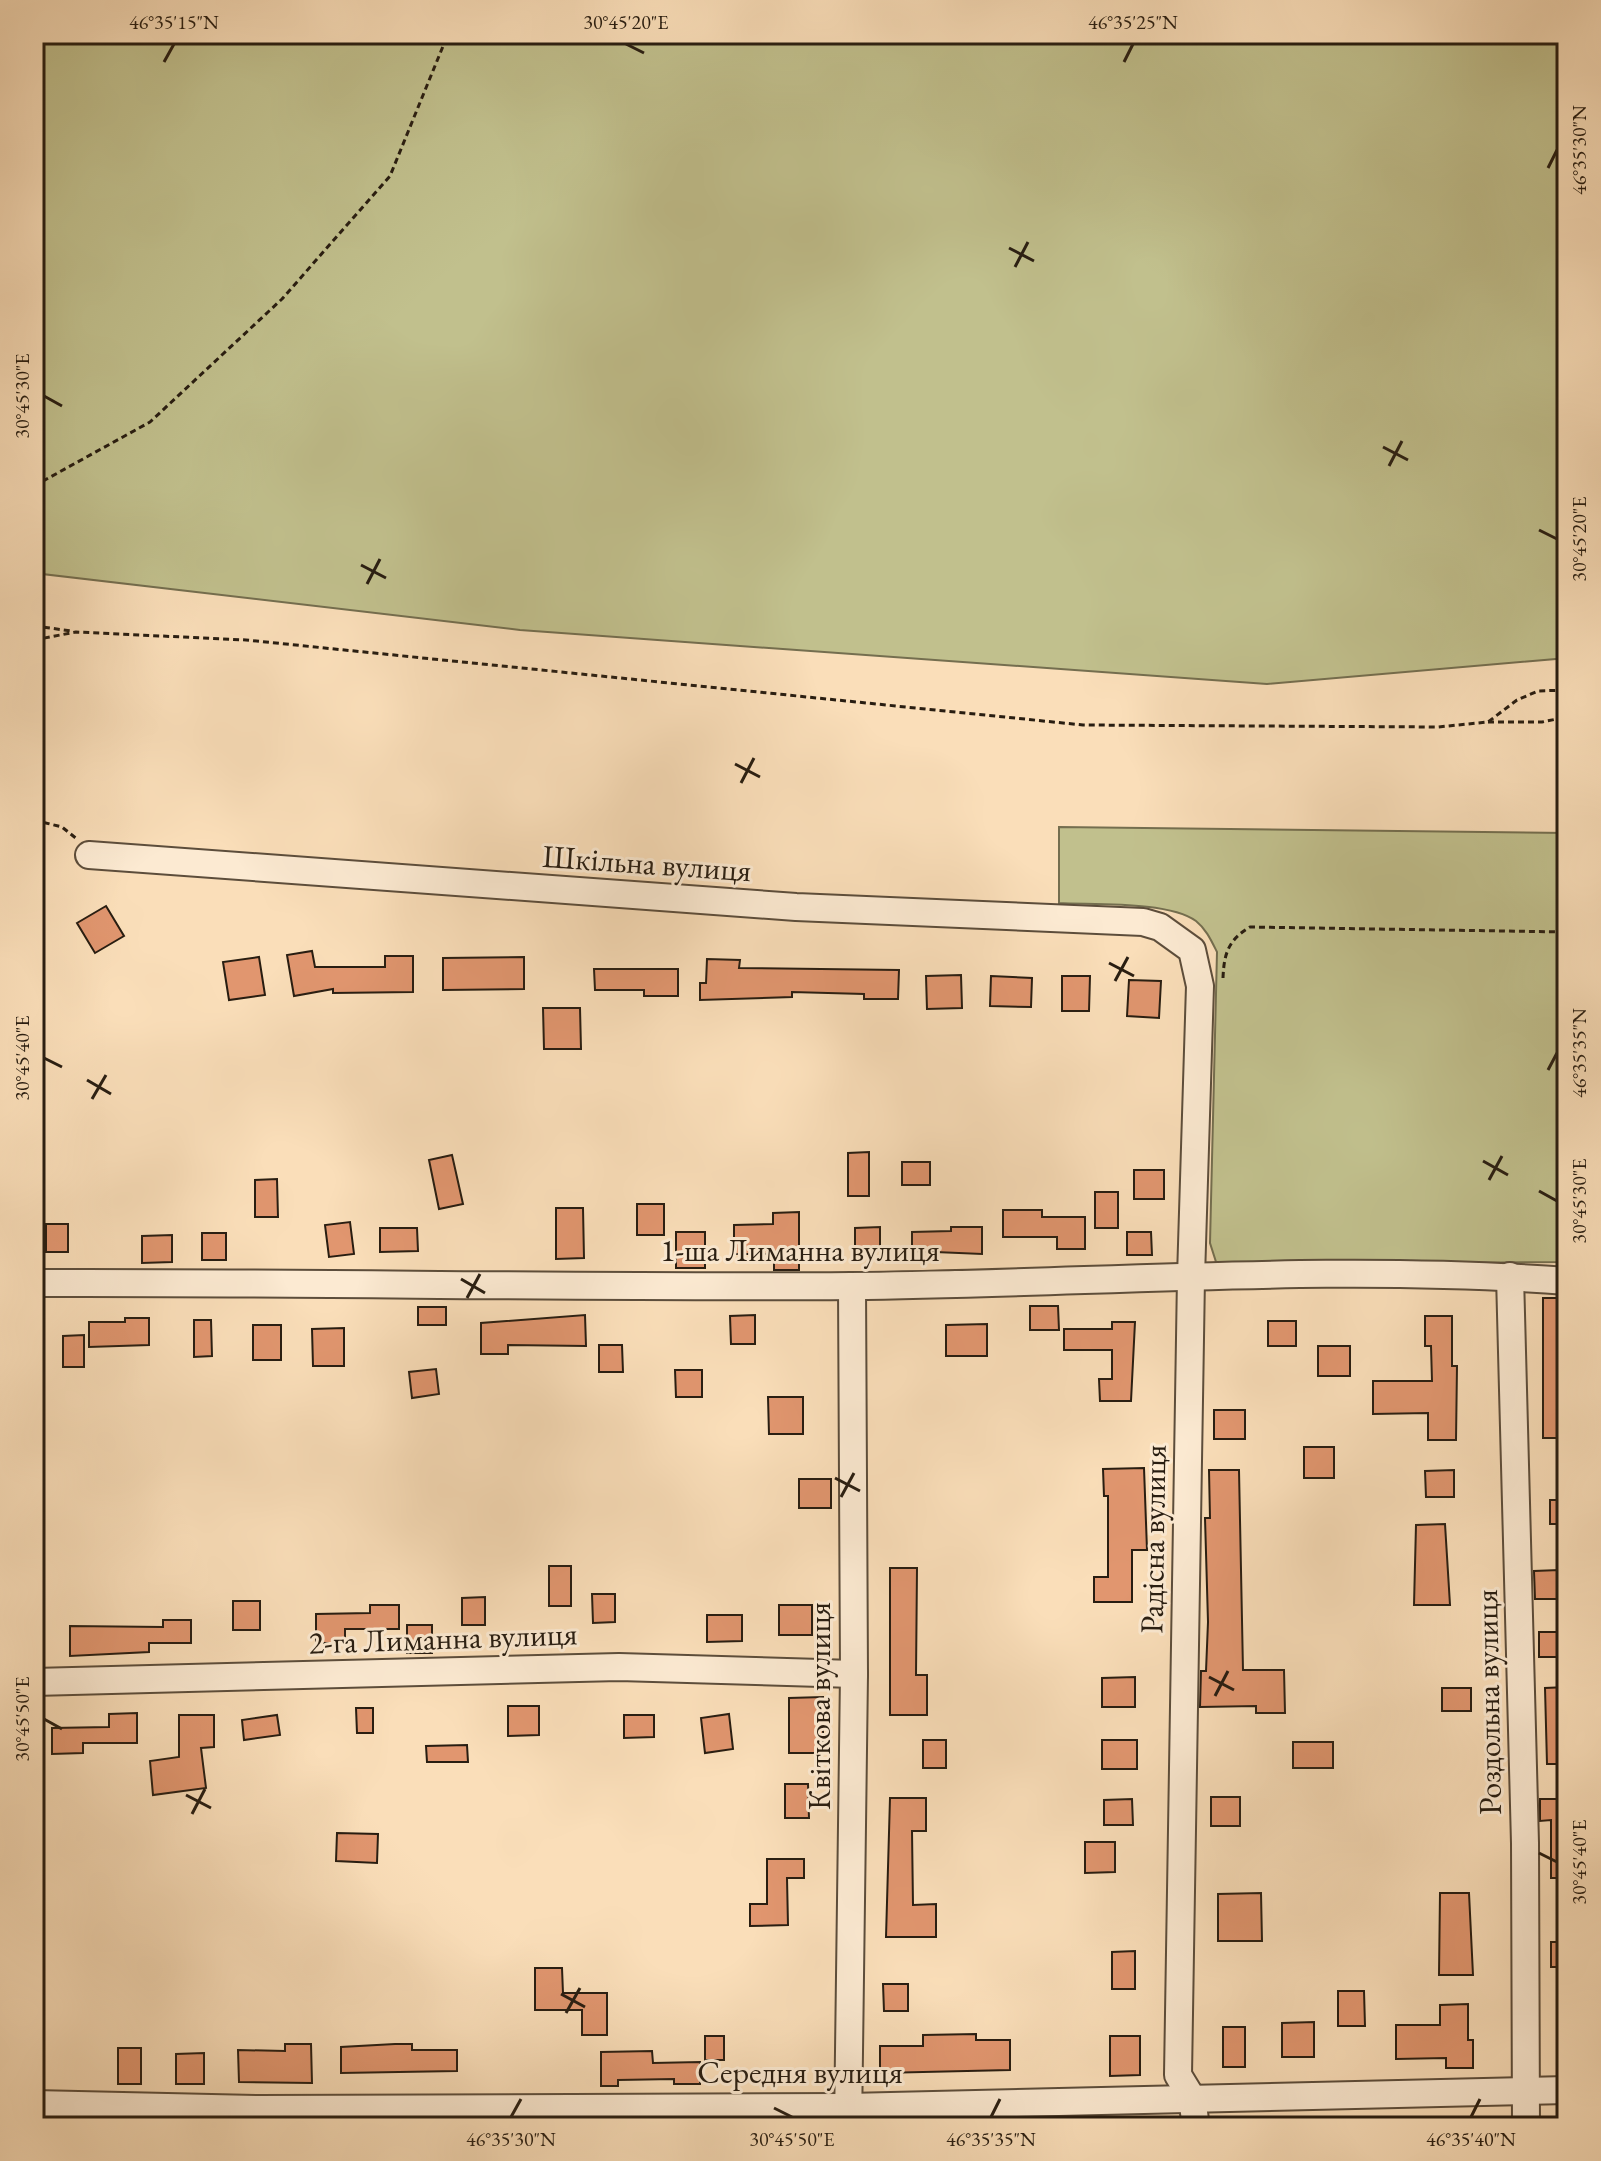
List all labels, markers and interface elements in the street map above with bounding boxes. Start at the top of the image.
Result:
text: 46°35'15"N [129,9,219,35]
text: 30°45'20"E [583,9,669,35]
text: 46°35'25"N [1088,9,1178,35]
text: 46°35'30"N [1566,105,1592,195]
text: 30°45'30"E [9,353,35,439]
text: 30°45'20"E [1566,496,1592,582]
street label: Шкільна вулиця [541,835,753,891]
text: 46°35'35"N [1566,1008,1592,1098]
text: 30°45'40"E [9,1015,35,1101]
text: 30°45'30"E [1566,1158,1592,1244]
street label: 1-ша Лиманна вулиця [660,1229,940,1271]
street label: Радісна вулиця [1130,1444,1176,1634]
street label: Роздольна вулиця [1465,1589,1511,1815]
street label: Квіткова вулиця [798,1602,840,1810]
street label: 2-га Лиманна вулиця [308,1612,578,1664]
text: 30°45'50"E [9,1676,35,1762]
text: 30°45'40"E [1566,1819,1592,1905]
street label: Середня вулиця [697,2051,903,2093]
text: 46°35'30"N [466,2126,556,2152]
text: 30°45'50"E [749,2126,835,2152]
text: 46°35'35"N [946,2126,1036,2152]
text: 46°35'40"N [1426,2126,1516,2152]

